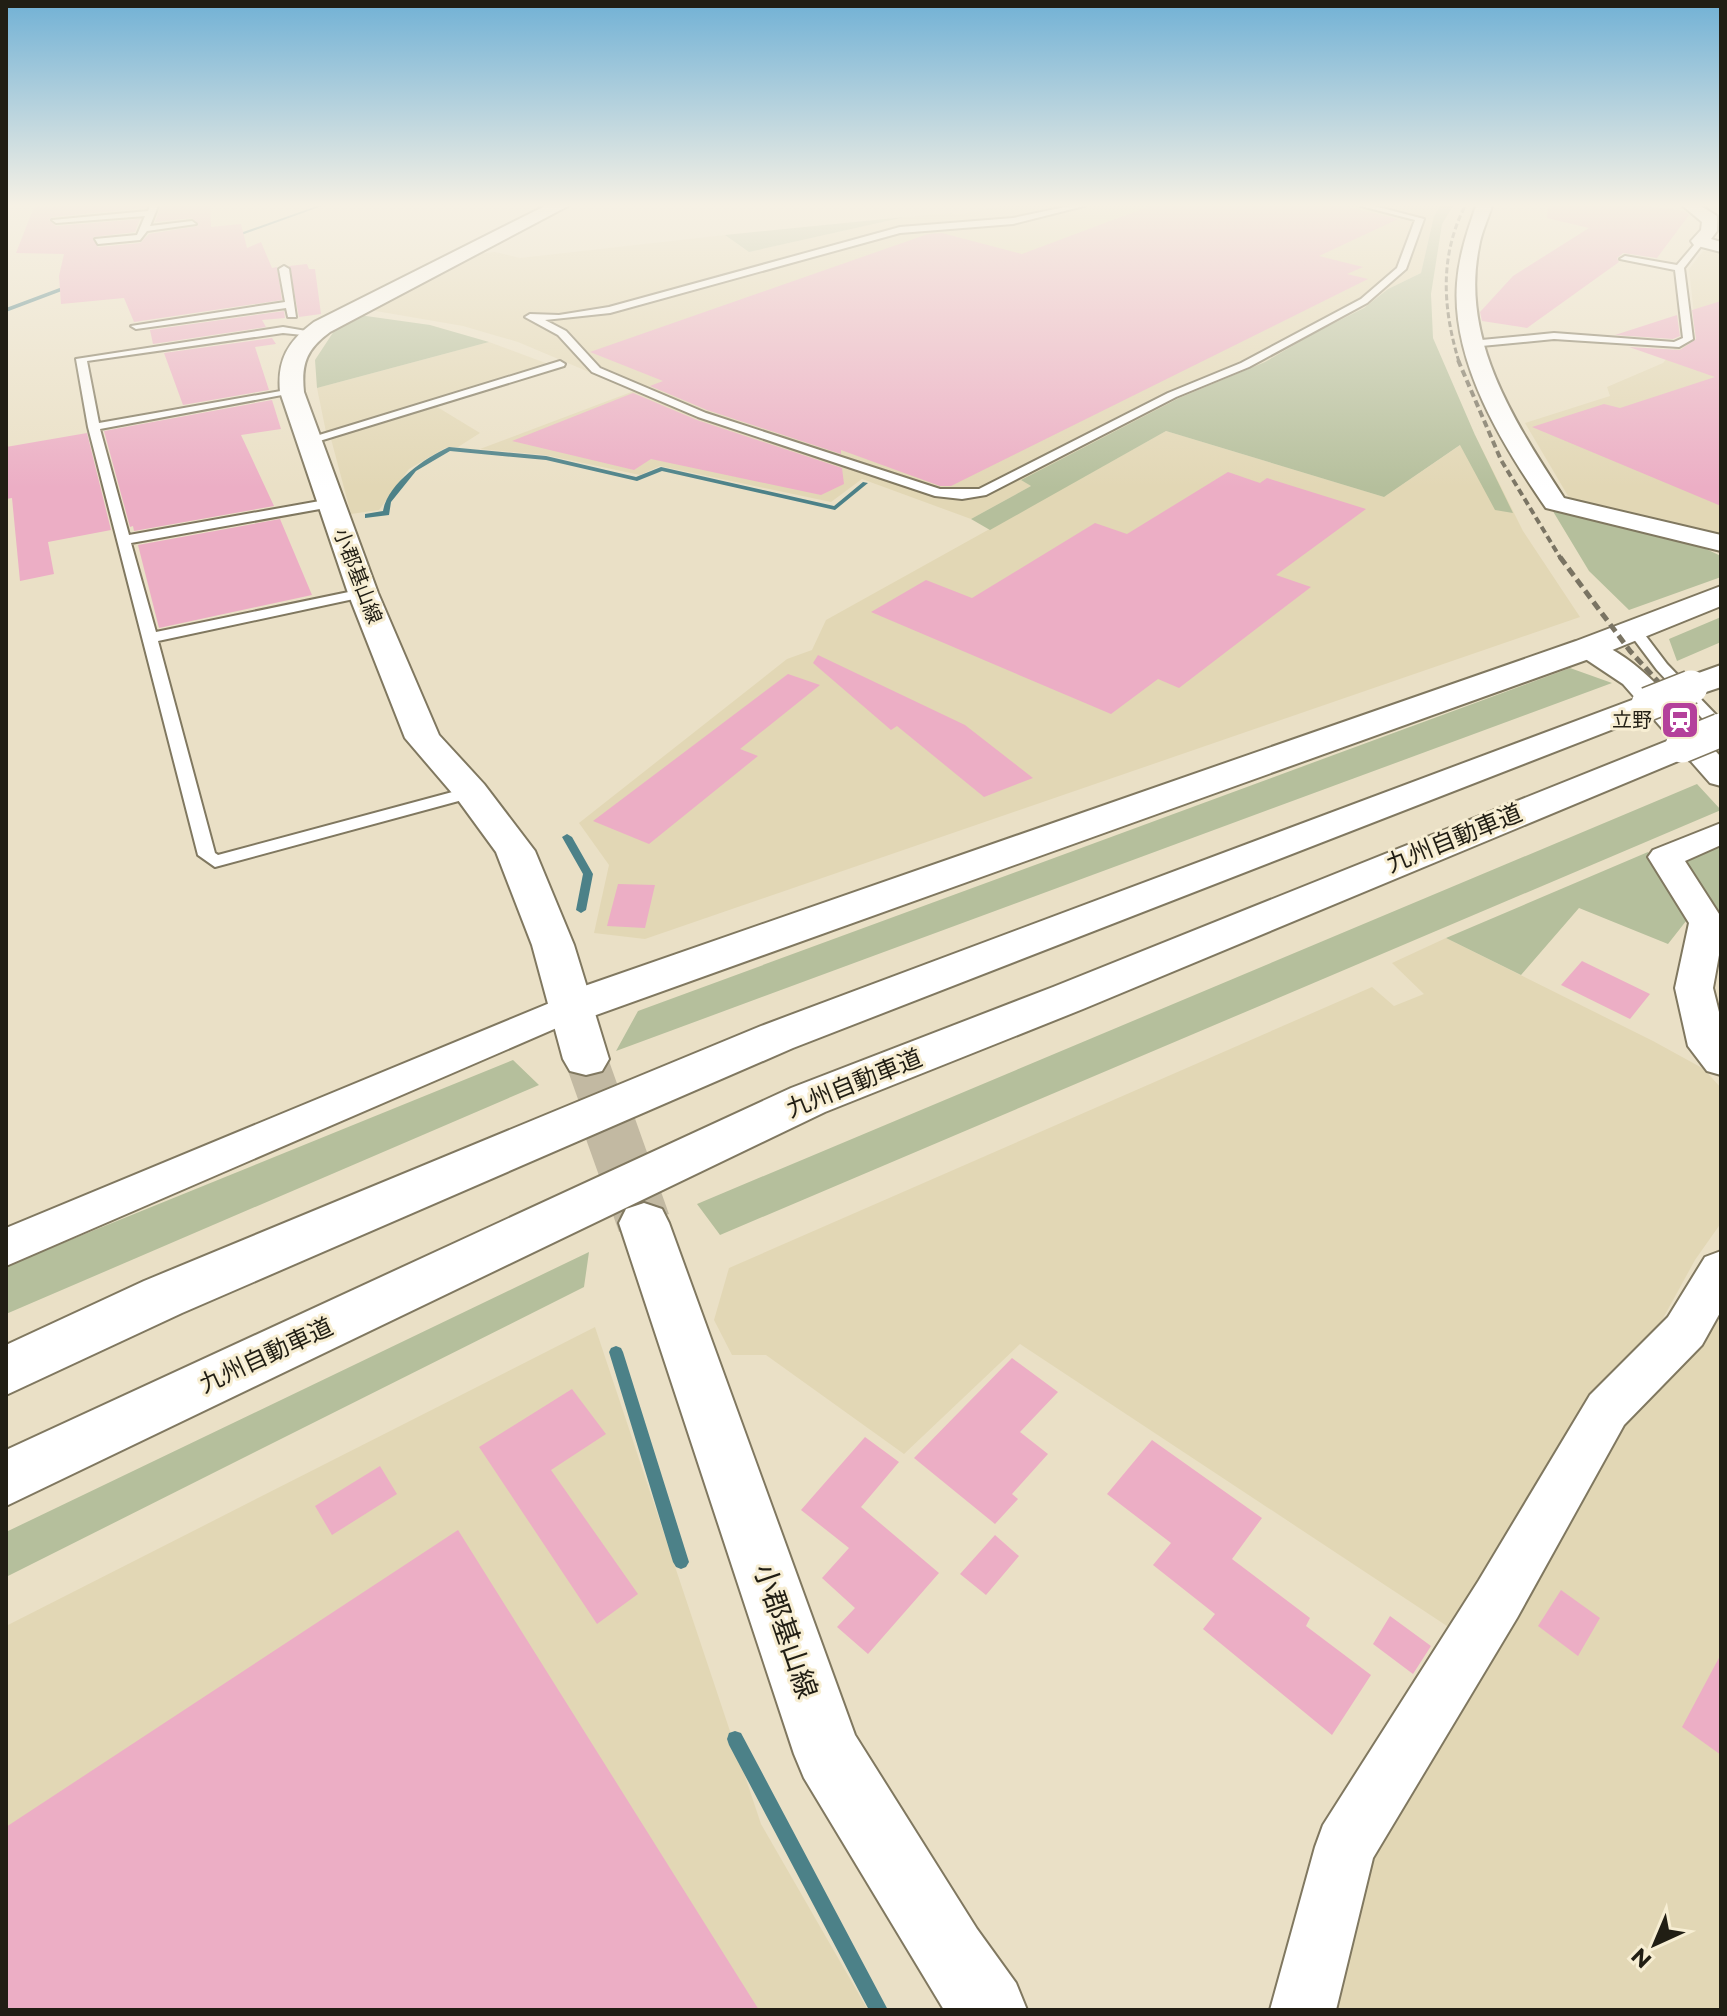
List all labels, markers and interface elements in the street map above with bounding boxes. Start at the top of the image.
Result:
street label: 小郡基山線 [329,525,387,627]
station icon: 立野 [1659,699,1701,741]
place label: 立野 [1612,708,1652,732]
street label: 九州自動車道 [1382,798,1526,878]
street label: 九州自動車道 [782,1043,926,1123]
street label: 九州自動車道 [195,1311,337,1399]
street label: 小郡基山線 [747,1559,825,1703]
north arrow [1615,1904,1695,1984]
text: N [1626,1942,1657,1974]

